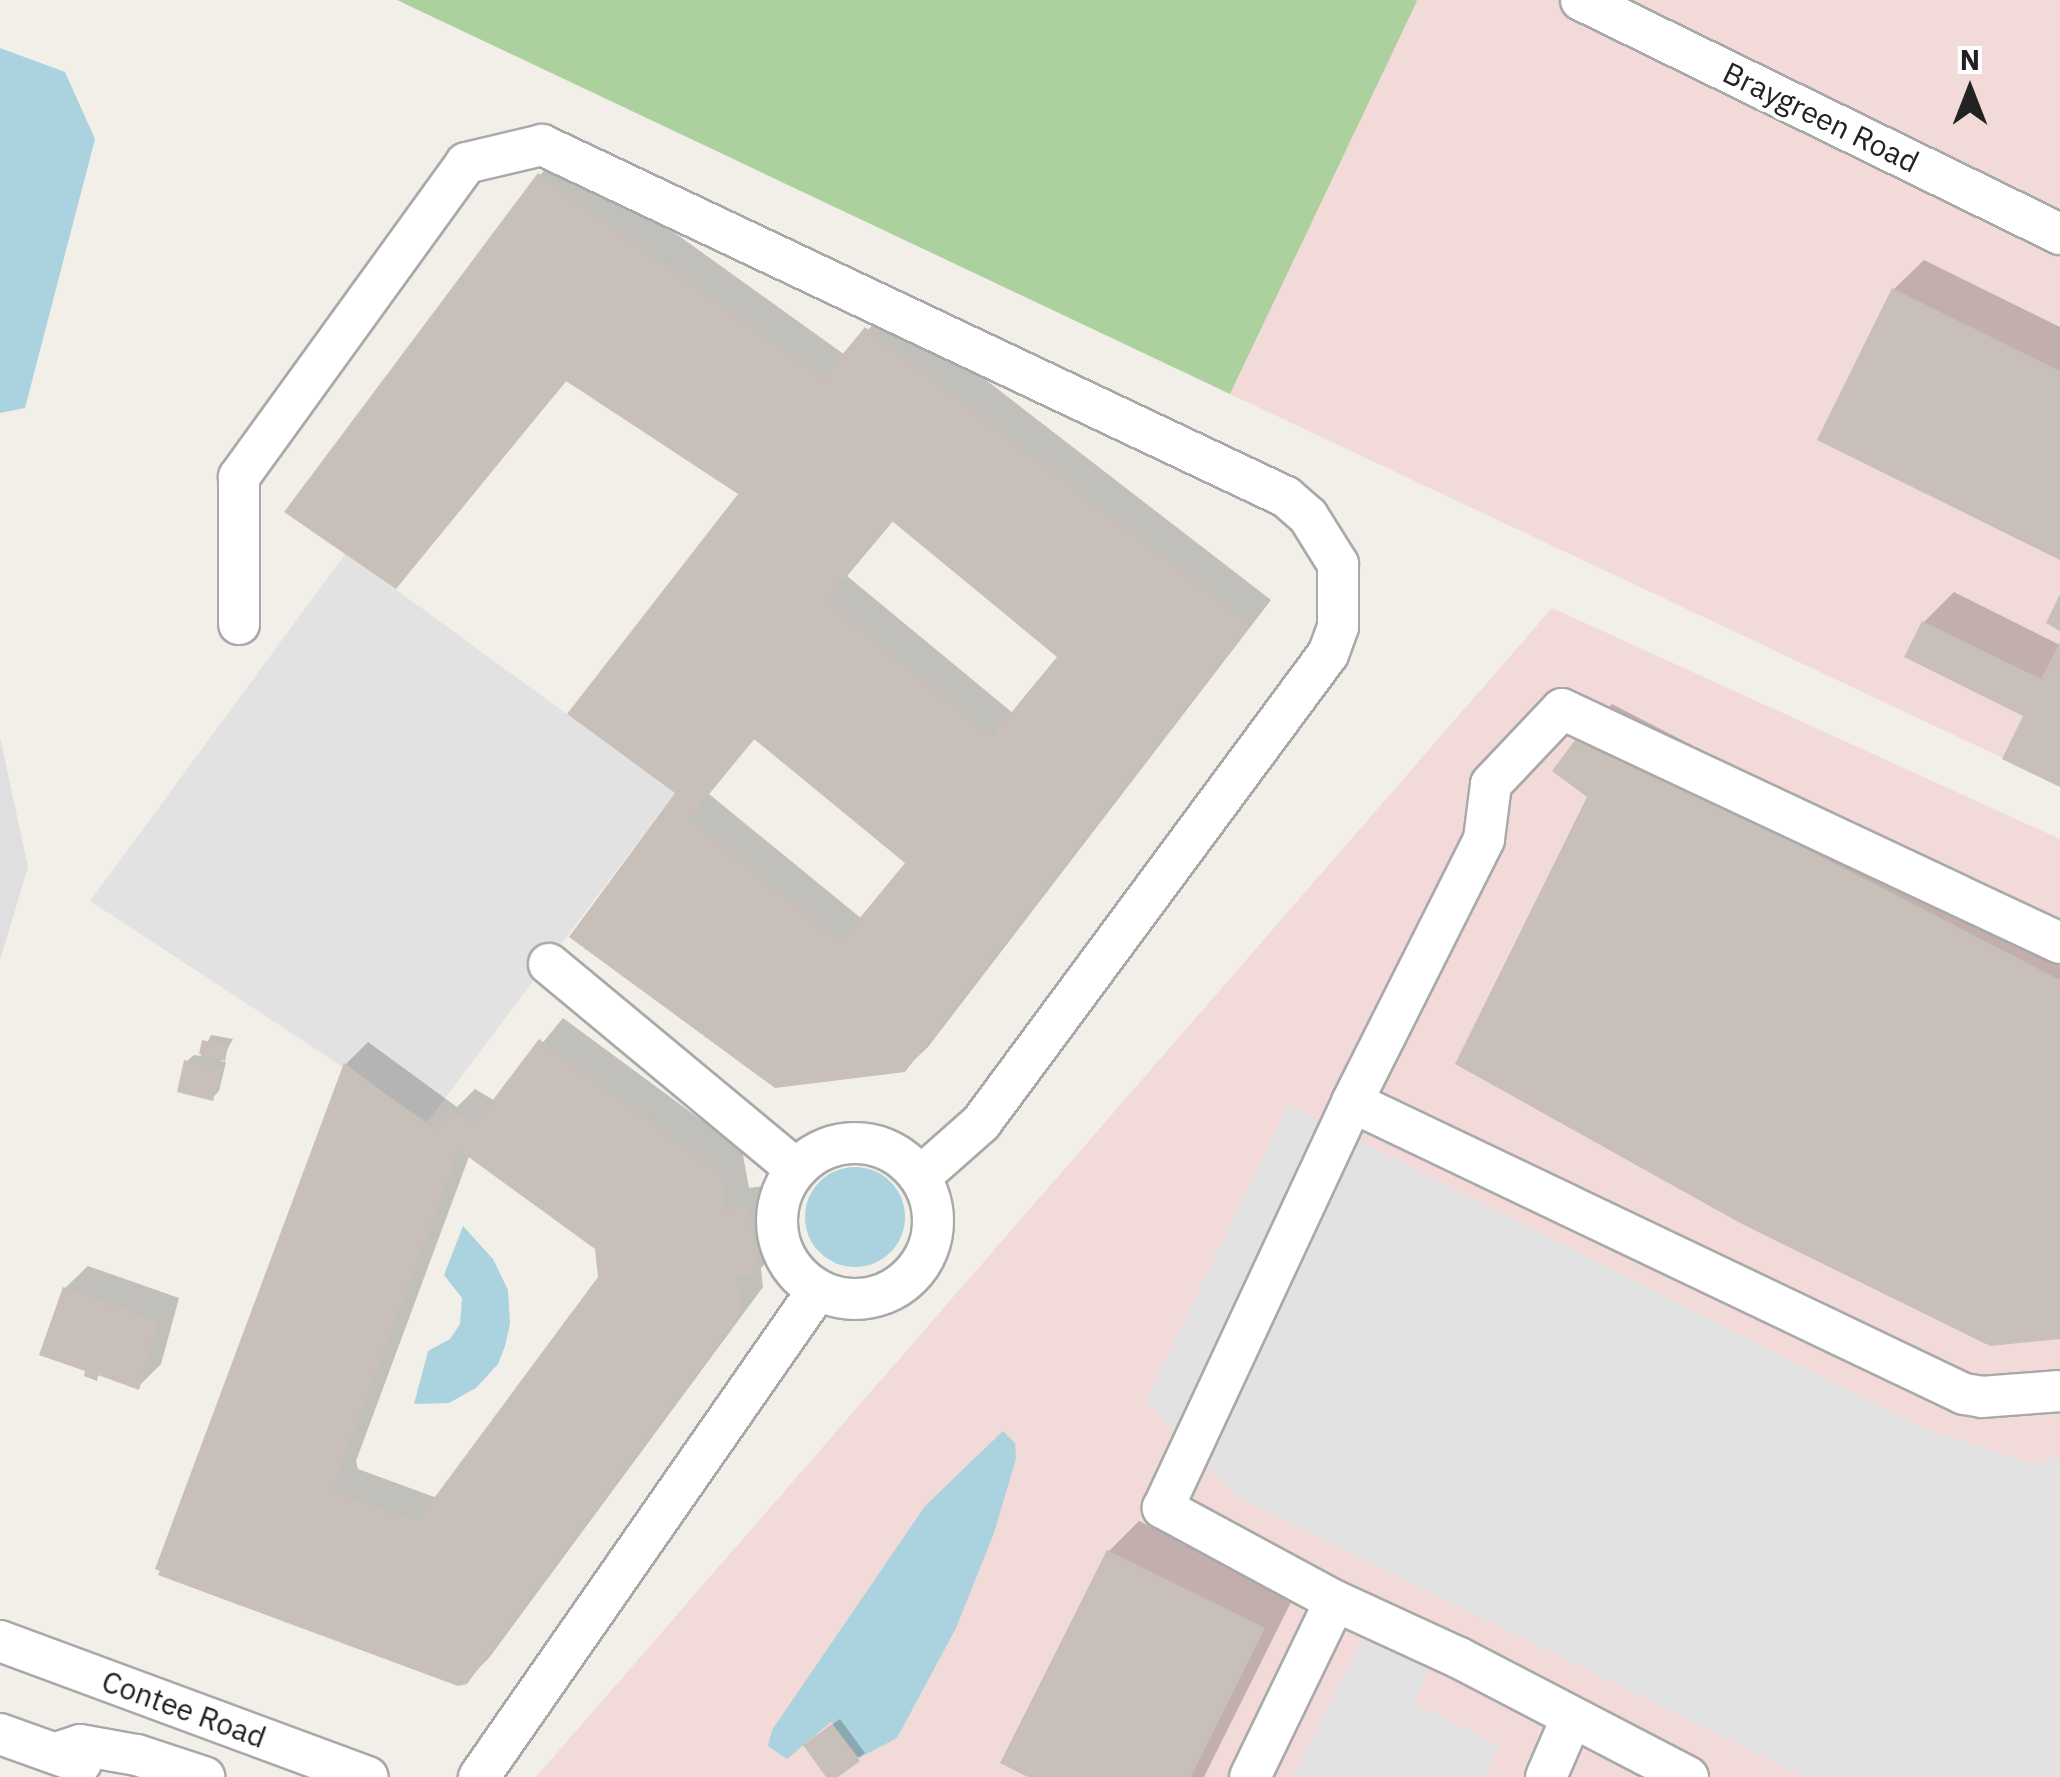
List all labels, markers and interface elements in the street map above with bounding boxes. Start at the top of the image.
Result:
north arrow [1920,40,2020,140]
text: N [1960,41,1980,78]
street label: Braygreen Road [1717,54,1925,180]
street label: Contee Road [97,1663,271,1755]

